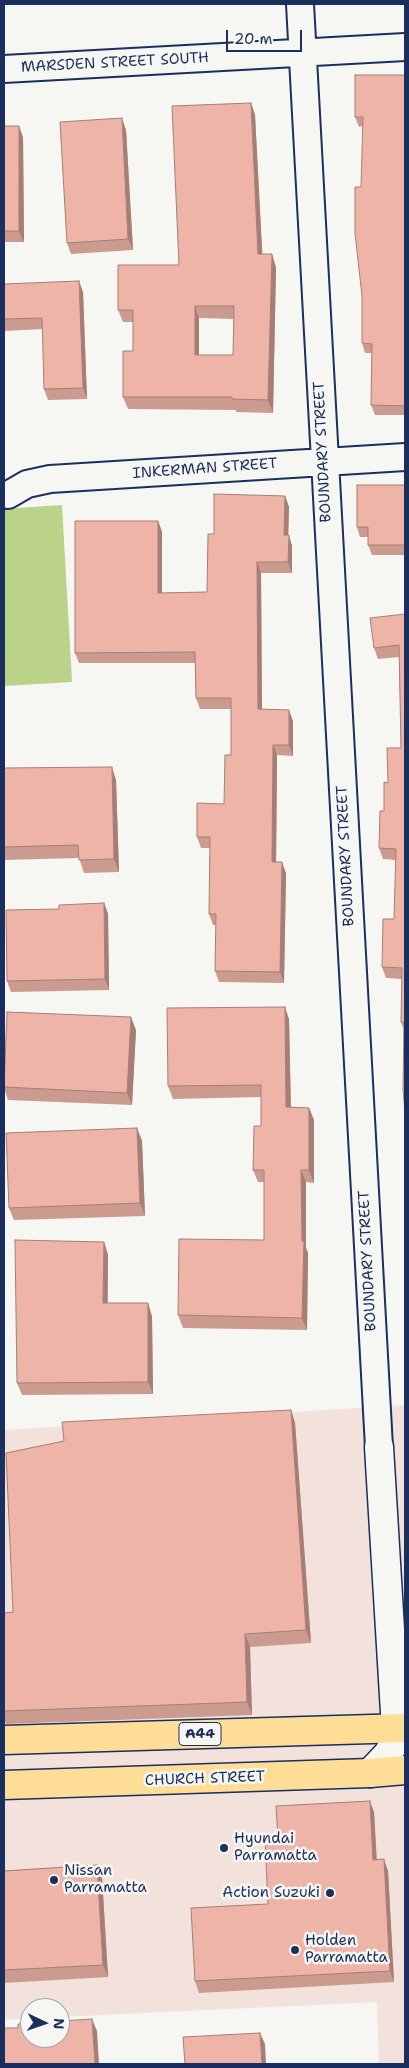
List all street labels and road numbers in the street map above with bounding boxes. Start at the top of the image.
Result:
street label: MARSDEN STREET SOUTH [21,49,209,77]
street label: BOUNDARY STREET [310,381,336,523]
street label: INKERMAN STREET [132,455,278,483]
street label: BOUNDARY STREET [333,785,359,927]
street label: BOUNDARY STREET [355,1190,381,1332]
road number: A44 [179,1722,221,1746]
street label: CHURCH STREET [145,1768,265,1790]

